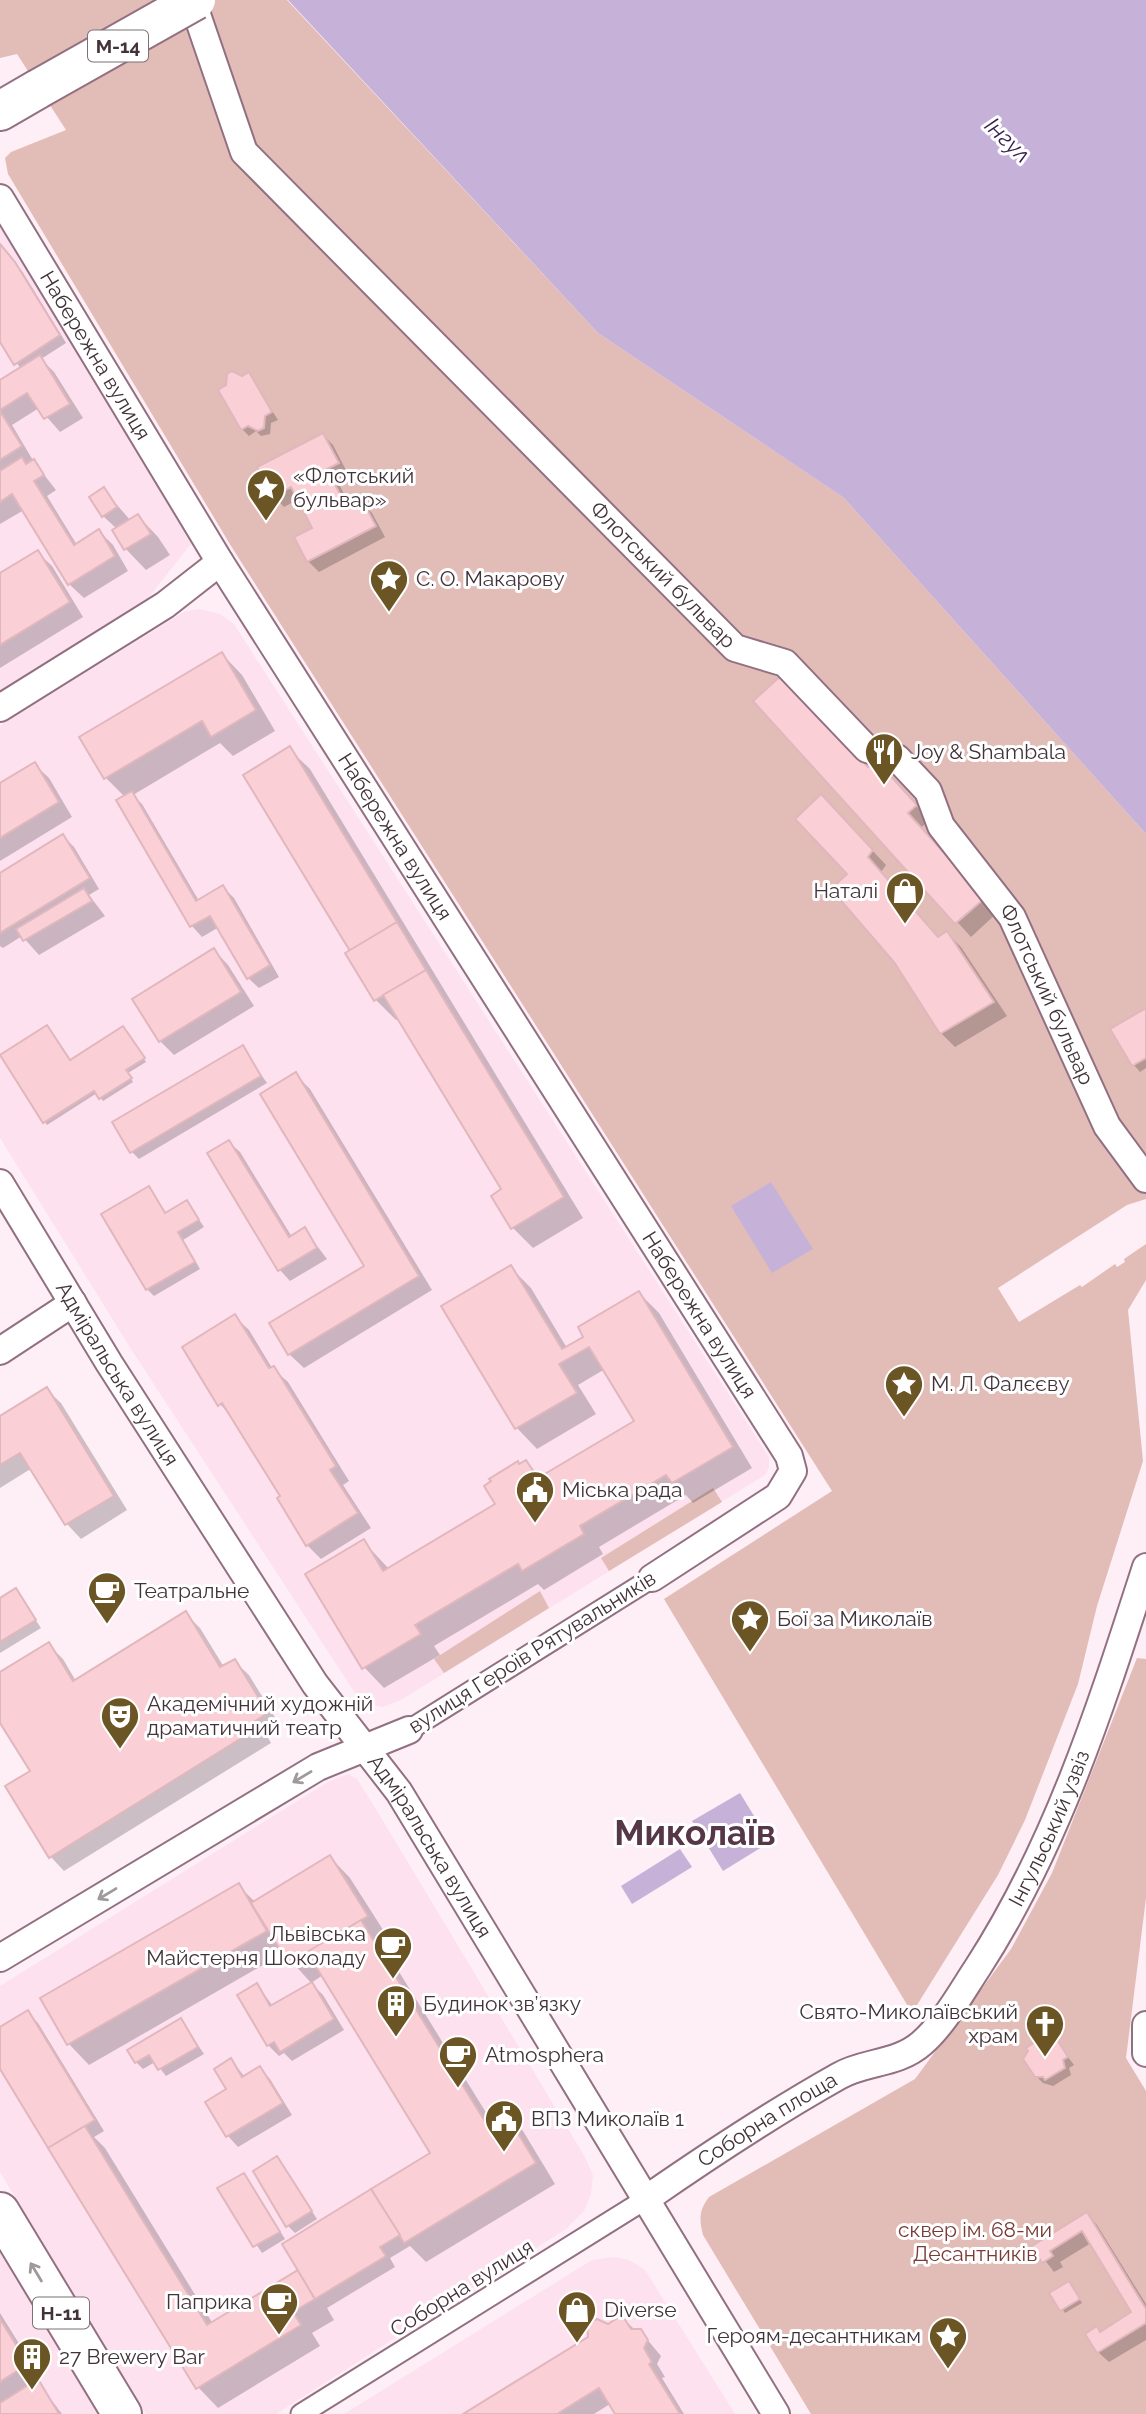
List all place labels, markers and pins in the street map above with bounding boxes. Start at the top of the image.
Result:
place label: «Флотський бульвар» [293,463,414,512]
place icon: «Флотський бульвар» [245,467,287,522]
place icon: С. О. Макарову [368,558,410,613]
place label: С. О. Макарову [416,566,565,591]
restaurant icon: Joy & Shambala [863,731,905,786]
place label: Joy & Shambala [911,739,1066,764]
shop icon: Наталі [884,870,926,925]
place label: Наталі [813,878,878,903]
place icon: М. Л. Фалєєву [883,1363,925,1418]
place label: М. Л. Фалєєву [931,1371,1070,1396]
public building icon: Міська рада [514,1469,556,1524]
place label: Міська рада [562,1477,682,1502]
cafe icon: Театральне [86,1570,128,1625]
place label: Театральне [134,1578,249,1603]
place icon: Бої за Миколаїв [729,1598,771,1653]
place label: Бої за Миколаїв [777,1606,933,1631]
place label: Академічний художній драматичний театр [147,1691,373,1740]
theatre icon: Академічний художній драматичний театр [99,1695,141,1750]
place label: Львівська Майстерня Шоколаду [146,1921,366,1970]
cafe icon: Львівська Майстерня Шоколаду [372,1925,414,1980]
building icon: Будинок зв’язку [375,1983,417,2038]
place label: Будинок зв’язку [423,1991,581,2016]
place label: Свято-Миколаївський храм [800,1999,1018,2048]
church icon: Свято-Миколаївський храм [1024,2003,1066,2058]
cafe icon: Atmosphera [437,2034,479,2089]
place label: Atmosphera [485,2042,604,2067]
public building icon: ВПЗ Миколаїв 1 [483,2098,525,2153]
place label: ВПЗ Миколаїв 1 [531,2106,684,2131]
cafe icon: Паприка [258,2281,300,2336]
place label: Паприка [166,2289,252,2314]
shop icon: Diverse [556,2289,598,2344]
place label: Diverse [604,2297,677,2322]
place icon: Героям-десантникам [927,2315,969,2370]
place label: Героям-десантникам [706,2323,921,2348]
building icon: 27 Brewery Bar [11,2336,53,2391]
place label: 27 Brewery Bar [59,2344,206,2369]

